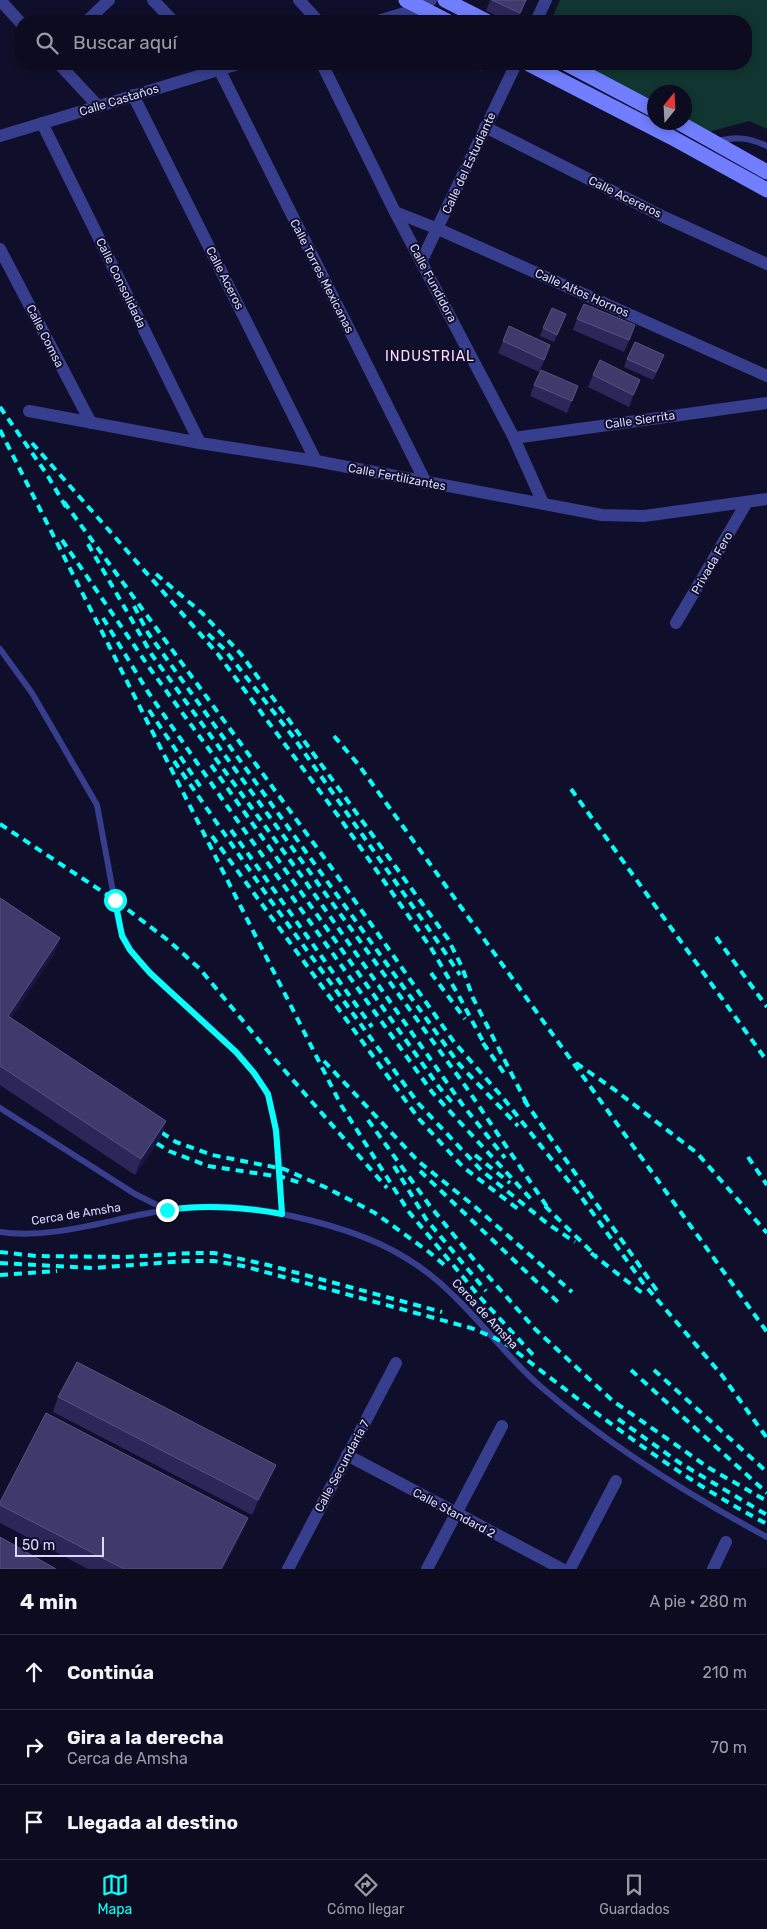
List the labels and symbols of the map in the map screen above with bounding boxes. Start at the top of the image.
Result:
street label: Calle Castaños [78,81,160,119]
north arrow [647,85,692,130]
street label: Calle del Estudiante [439,110,499,216]
street label: Calle Acereros [586,173,664,221]
street label: Calle Torres Mexicanas [287,217,357,335]
street label: Calle Consolidada [93,236,149,330]
street label: Calle Fundidora [406,241,460,325]
street label: Calle Aceros [203,244,247,312]
street label: Calle Altos Hornos [533,266,631,320]
street label: Calle Comsa [23,302,67,370]
district label: INDUSTRIAL [385,348,475,365]
street label: Calle Sierrita [604,408,676,432]
street label: Calle Fertilizantes [347,461,447,493]
street label: Privada Fero [688,529,736,597]
route start [104,889,127,912]
route end [156,1199,179,1222]
street label: Cerca de Amsha [30,1200,122,1228]
street label: Cerca de Amsha [449,1276,521,1352]
street label: Calle Secundaria 7 [312,1418,372,1514]
street label: Calle Standard 2 [410,1485,498,1541]
scale bar [15,1534,104,1557]

